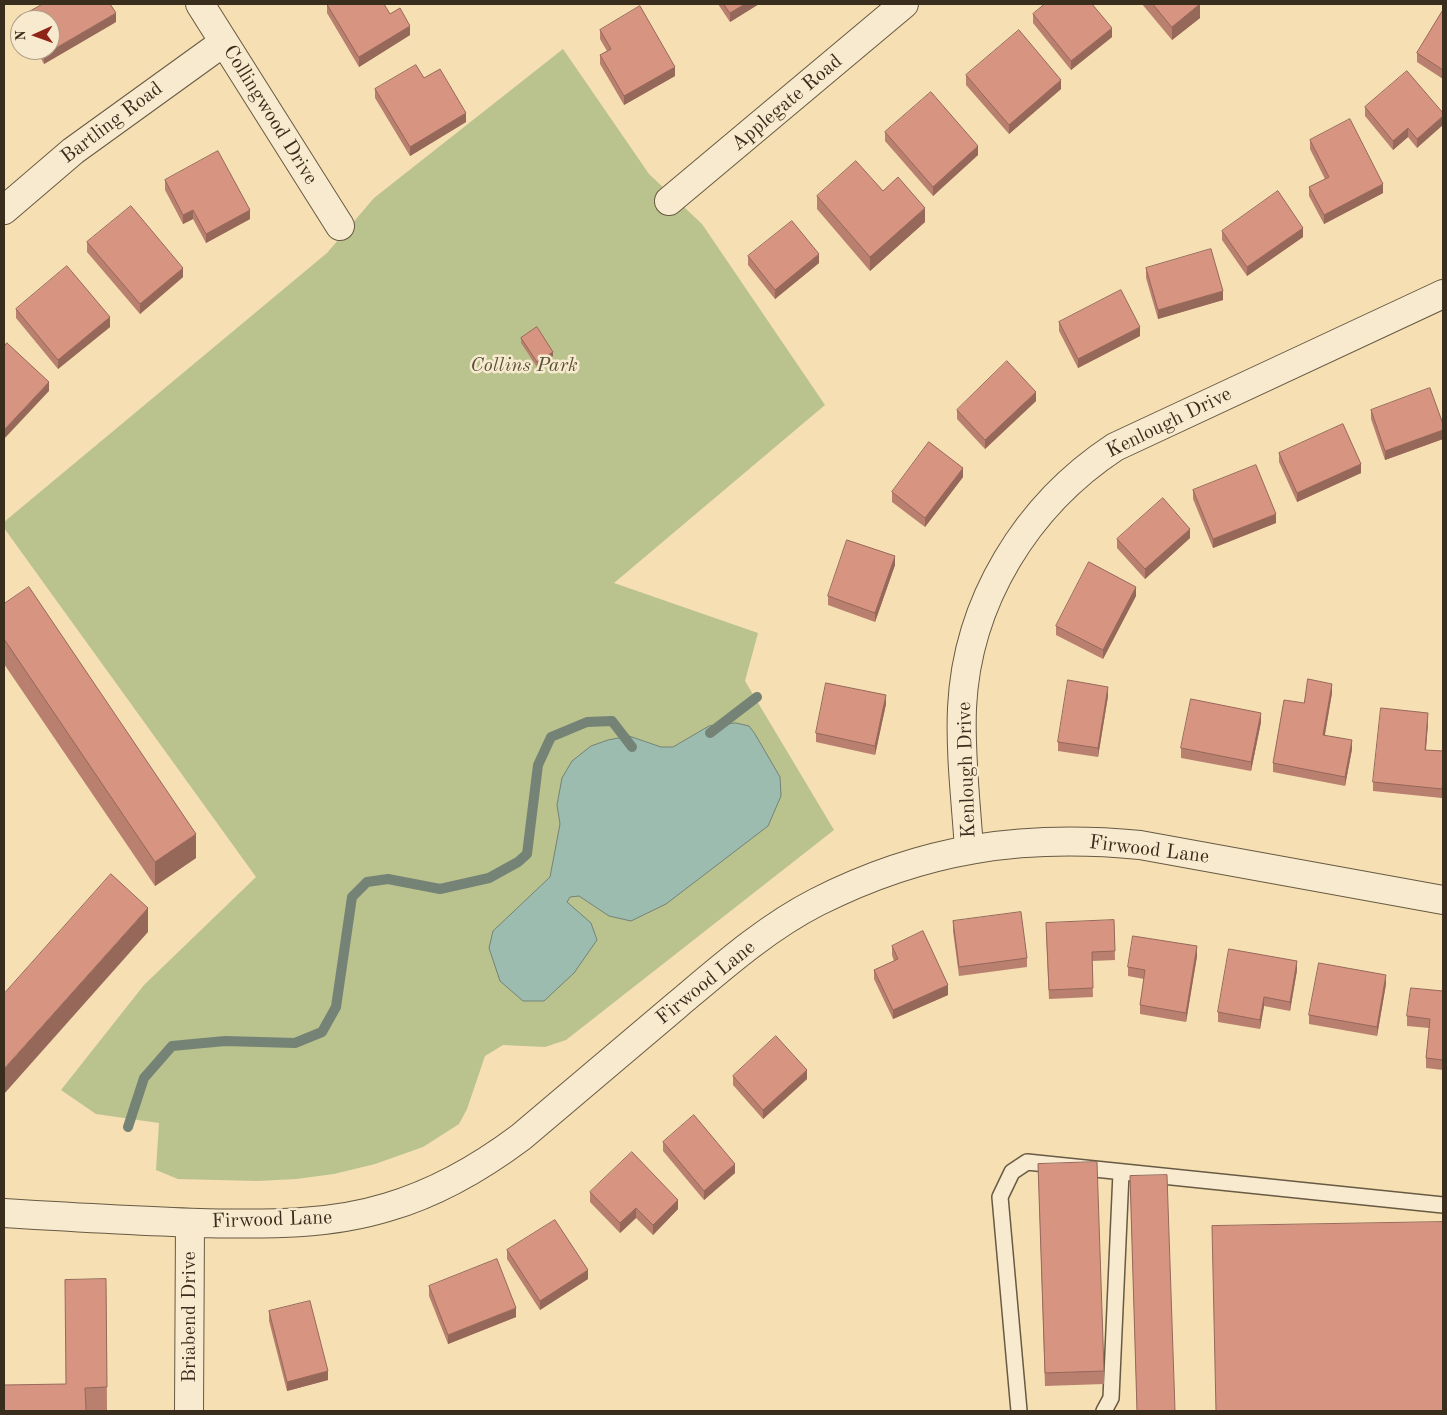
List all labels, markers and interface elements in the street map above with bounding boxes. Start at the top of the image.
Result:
north arrow [10,10,60,60]
text: N [14,30,28,41]
street label: Collingwood Drive [218,41,322,189]
street label: Applegate Road [727,50,847,156]
street label: Bartling Road [56,77,168,169]
park label: Collins Park [470,354,578,378]
street label: Kenlough Drive [1102,382,1236,464]
street label: Kenlough Drive [953,701,981,839]
street label: Firwood Lane [1088,831,1210,869]
street label: Firwood Lane [651,936,761,1030]
street label: Firwood Lane [211,1206,333,1234]
street label: Briabend Drive [178,1251,202,1383]

